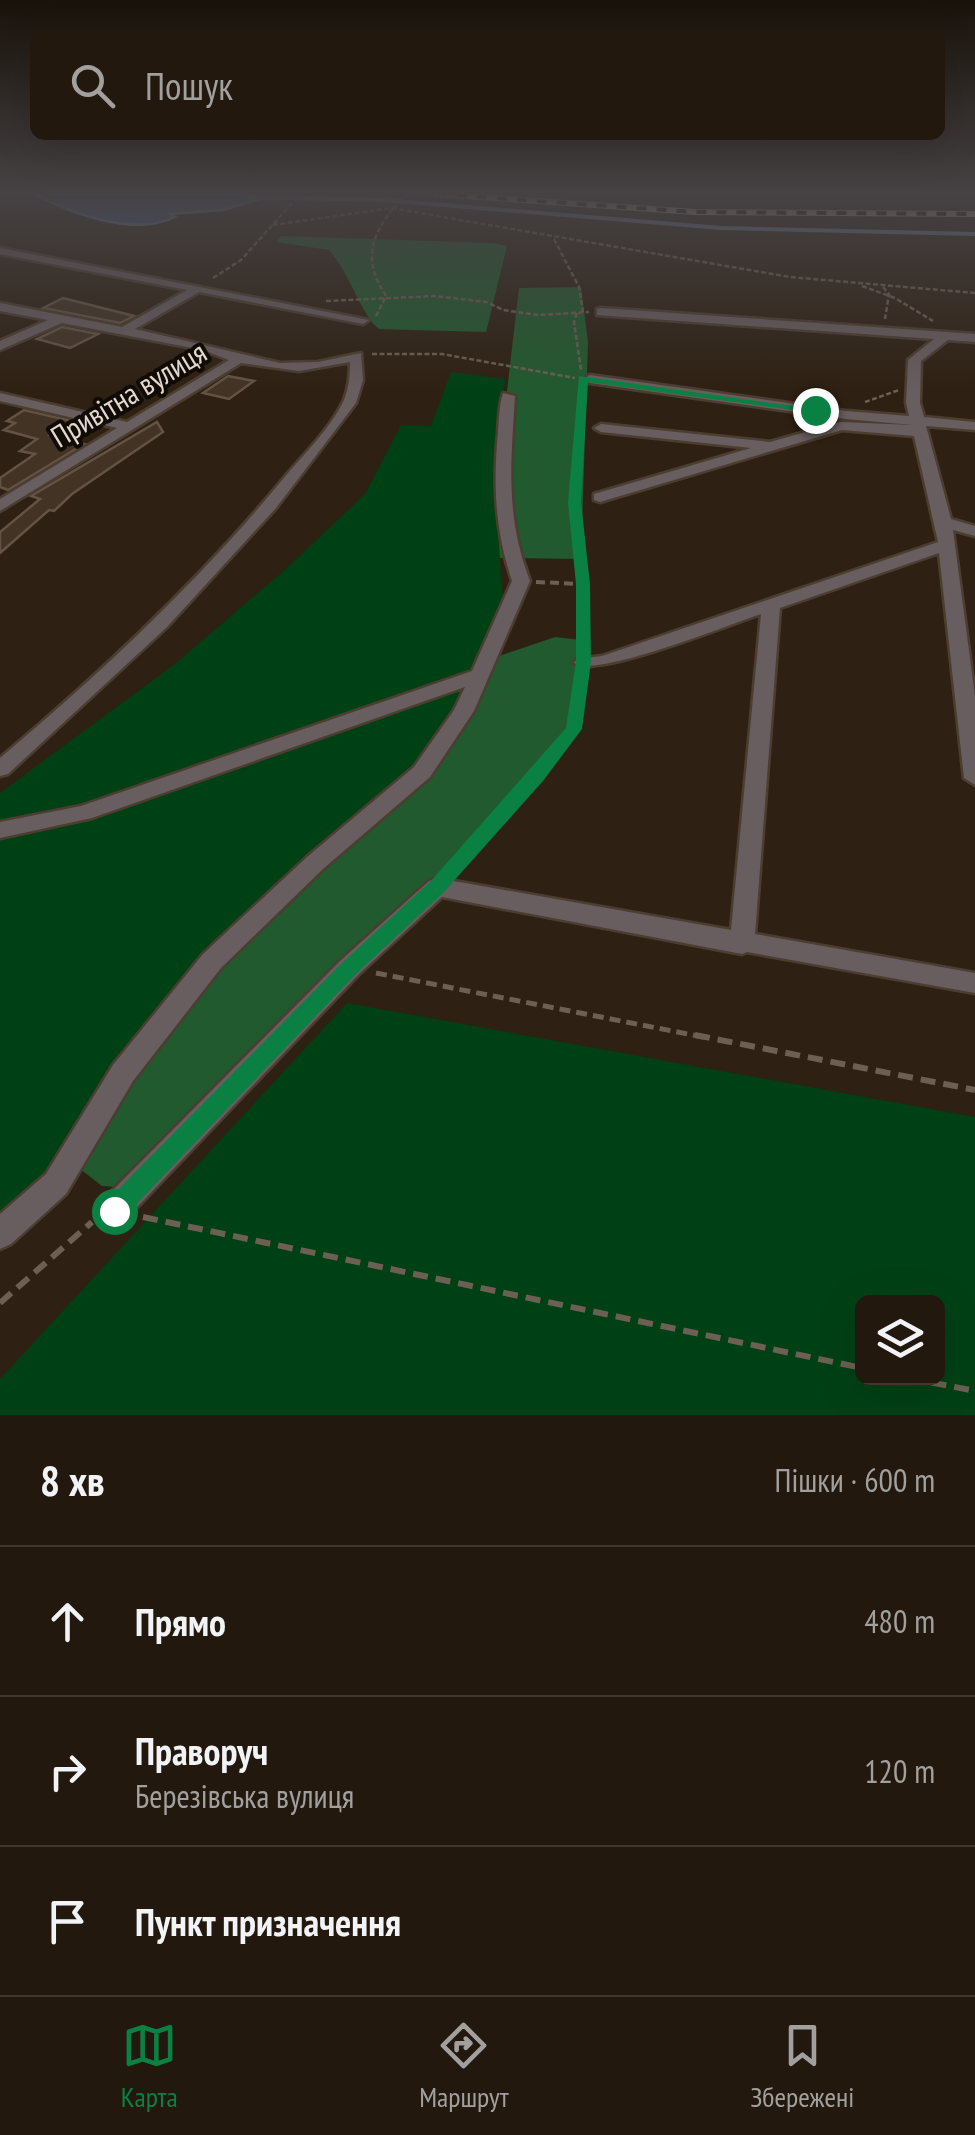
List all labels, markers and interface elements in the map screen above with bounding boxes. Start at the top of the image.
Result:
search box [30,30,945,140]
icon: search [65,58,120,113]
text: Пошук [145,61,233,110]
street label: Привітна вулиця [43,332,213,455]
route end [793,388,839,434]
route start [92,1189,138,1235]
map controls [855,1295,945,1385]
button: layers [855,1295,945,1385]
text: 8 хв [40,1453,105,1508]
text: Пішки · 600 m [775,1459,935,1501]
icon: ahead [40,1594,95,1649]
text: Прямо [135,1597,226,1646]
text: 480 m [864,1600,935,1642]
text: Праворуч [135,1726,268,1775]
icon: right [40,1744,95,1799]
text: 120 m [864,1750,935,1792]
text: Березівська вулиця [135,1775,354,1817]
icon: arrive [40,1894,95,1949]
text: Пункт призначення [135,1897,401,1946]
tab: Карта [121,2018,178,2115]
tab: Маршрут [419,2018,509,2115]
tab: Збережені [750,2018,854,2115]

